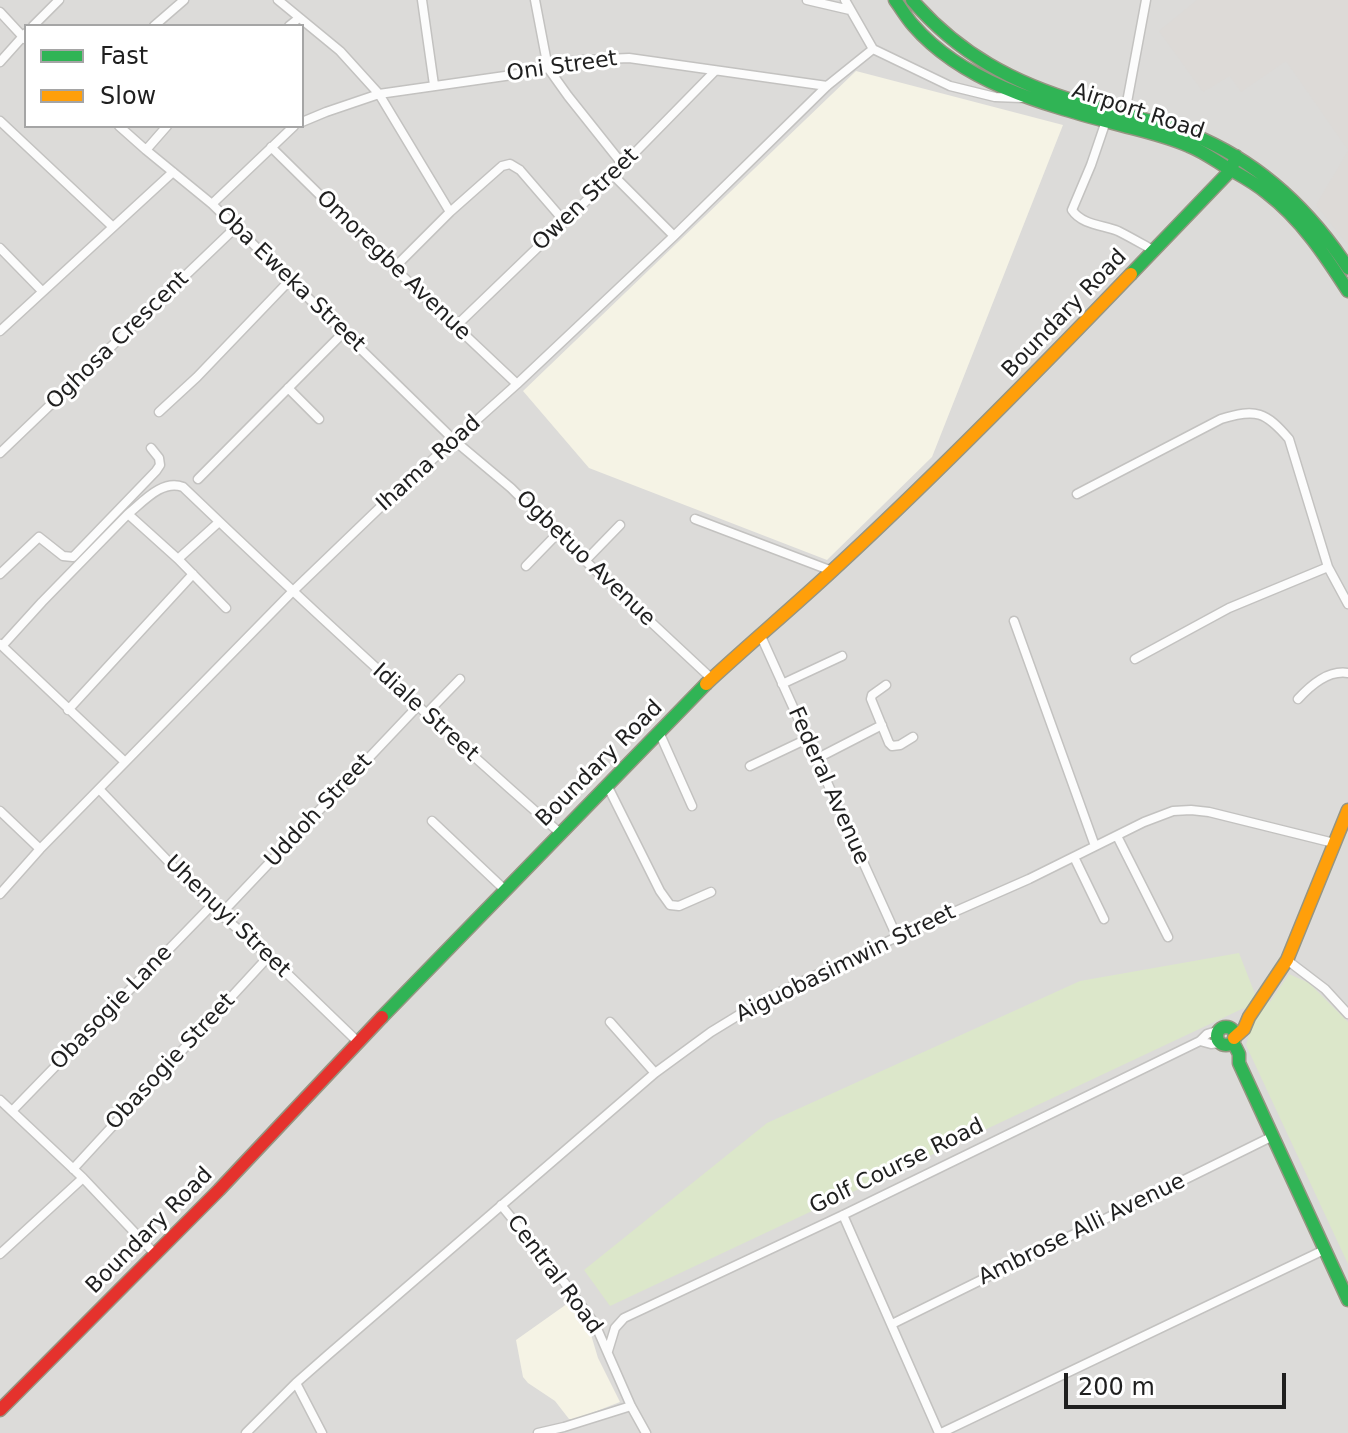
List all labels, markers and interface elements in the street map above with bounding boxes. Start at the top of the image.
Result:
legend [24,24,304,128]
text: Fast [100,42,148,70]
street label: Oni Street [505,46,619,88]
street label: Airport Road [1069,78,1207,146]
text: Slow [100,82,156,110]
street label: Owen Street [528,143,644,257]
street label: Omoregbe Avenue [310,185,476,347]
street label: Oba Eweka Street [210,202,370,358]
street label: Boundary Road [997,244,1133,384]
street label: Oghosa Crescent [41,266,195,416]
street label: Ihama Road [371,410,487,518]
street label: Ogbetuo Avenue [510,486,660,632]
street label: Idiale Street [367,659,483,767]
street label: Boundary Road [531,695,669,833]
street label: Federal Avenue [781,703,875,869]
street label: Uddoh Street [260,749,378,873]
street label: Uhenuyi Street [159,850,295,984]
street label: Aiguobasimwin Street [732,899,960,1029]
street label: Obasogie Lane [46,940,178,1076]
street label: Obasogie Street [101,988,241,1136]
street label: Golf Course Road [806,1113,988,1221]
street label: Boundary Road [81,1162,219,1300]
street label: Ambrose Alli Avenue [974,1168,1190,1292]
street label: Central Road [501,1210,607,1340]
scale bar [1068,1357,1290,1407]
text: 200 m [1078,1373,1155,1401]

